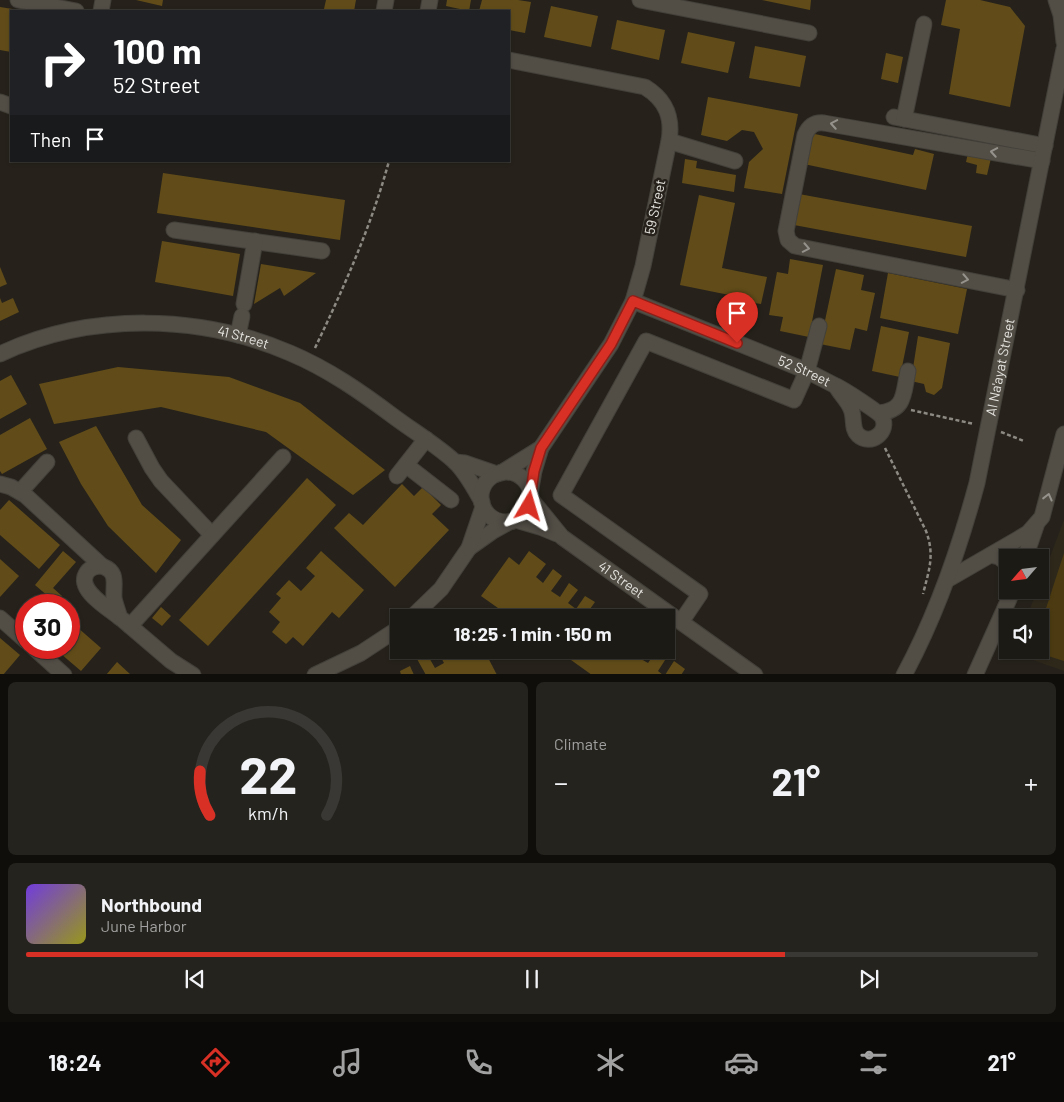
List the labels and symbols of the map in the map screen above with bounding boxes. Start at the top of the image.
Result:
one-way arrow [830,120,838,130]
one-way arrow [990,147,999,157]
street label: 59 Street [640,178,669,236]
one-way arrow [801,242,810,253]
one-way arrow [961,273,970,284]
pin [716,292,758,343]
street label: Al Na'ayat Street [982,317,1018,417]
street label: 41 Street [216,322,271,352]
street label: 52 Street [776,351,834,390]
position arrow [502,479,554,531]
one-way arrow [1042,493,1053,502]
north arrow [999,549,1049,599]
street label: 41 Street [595,557,648,601]
speed limit sign: 30 [15,594,80,659]

